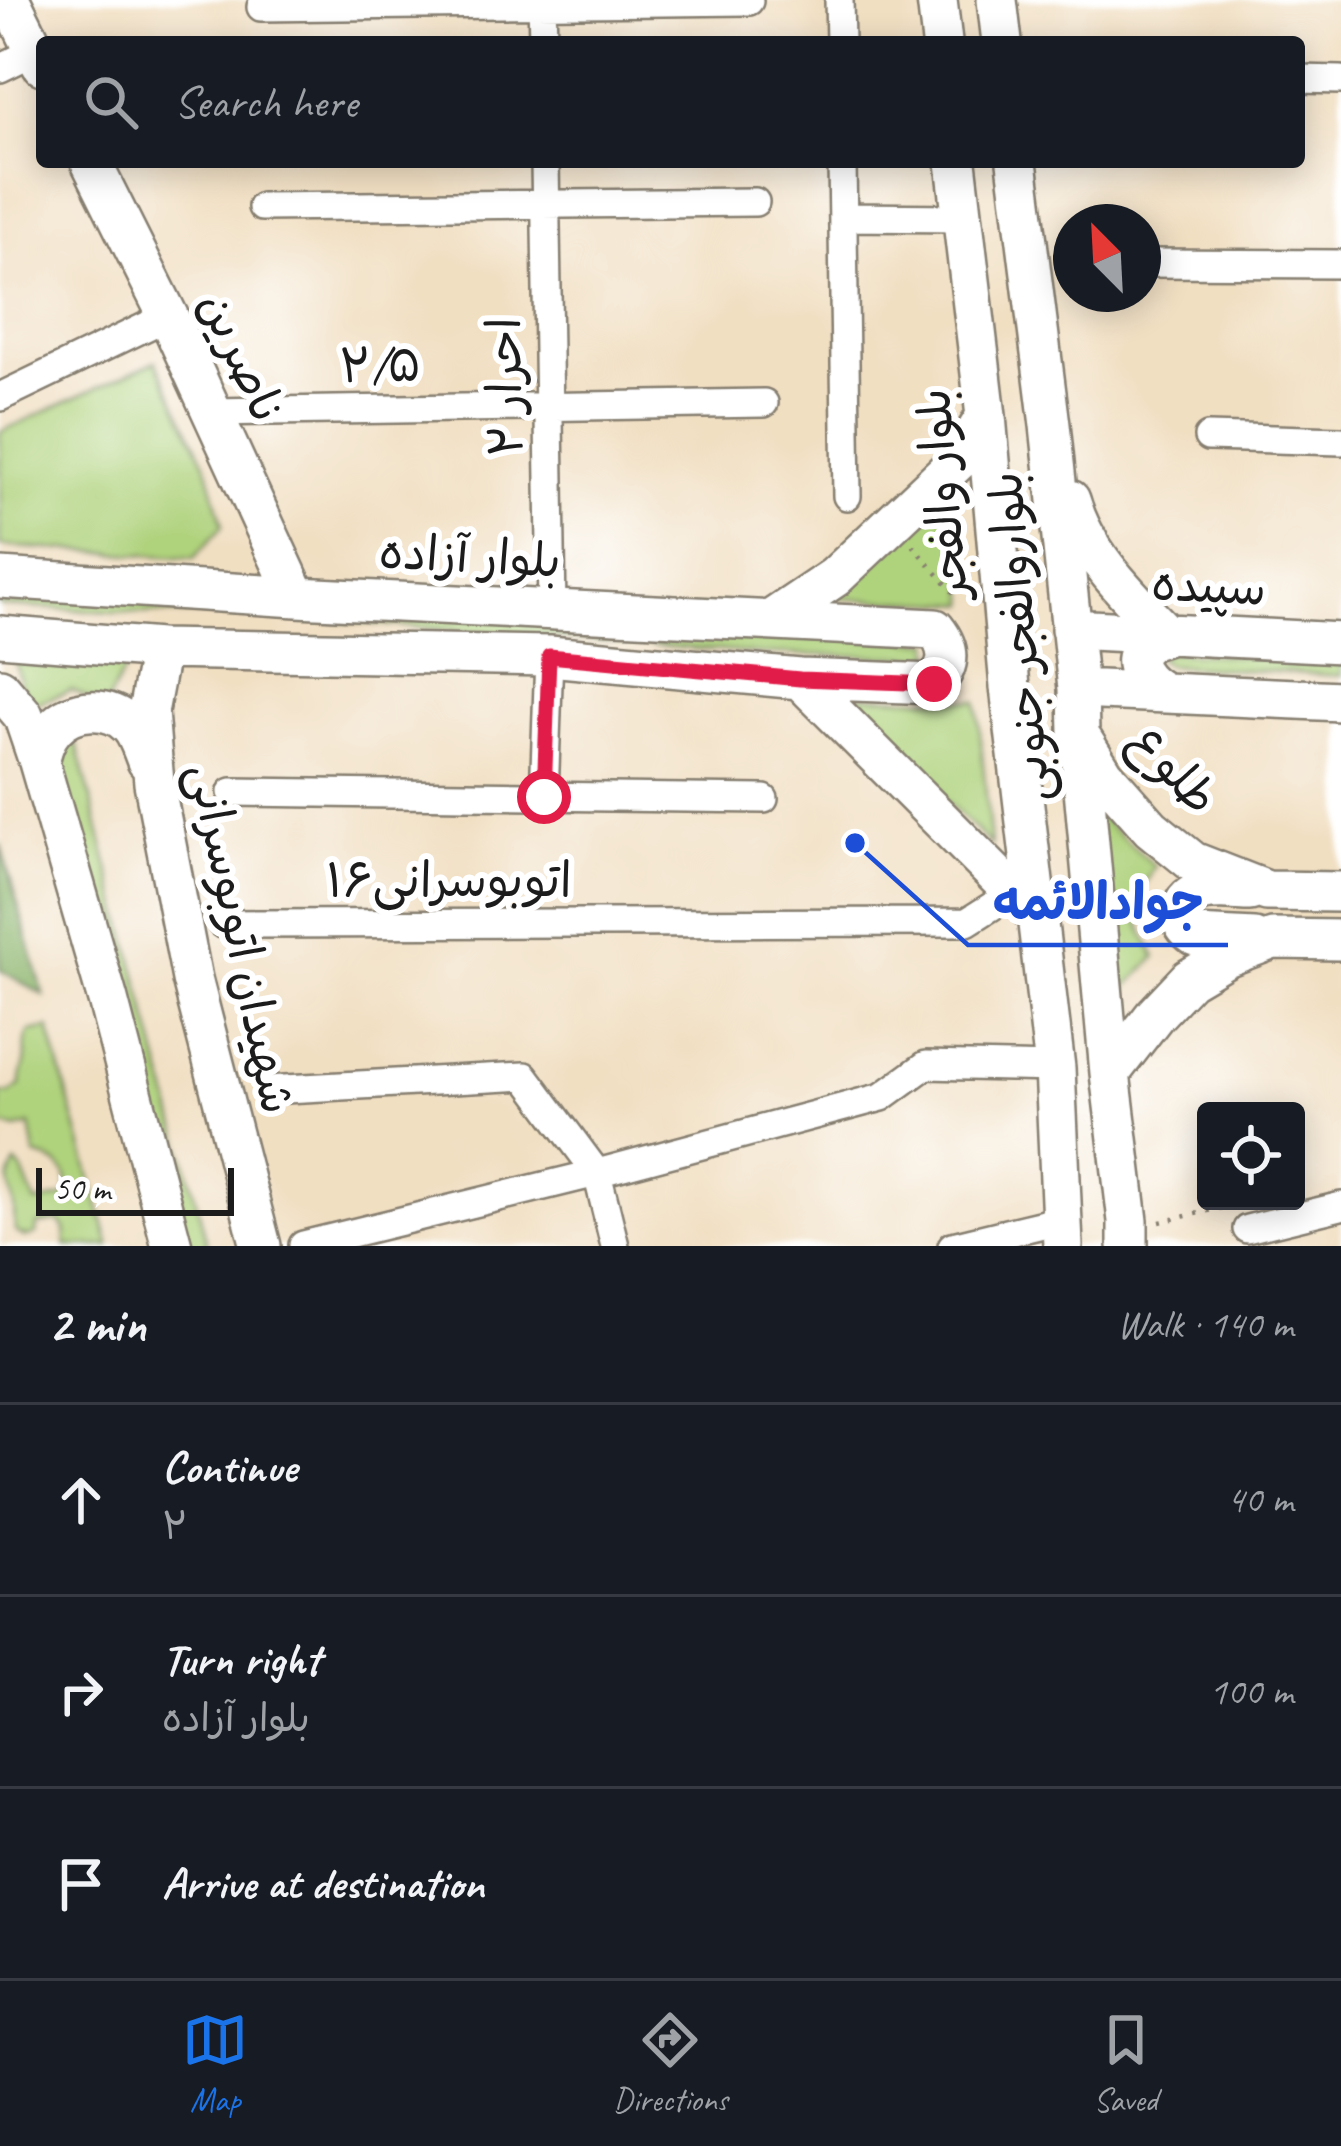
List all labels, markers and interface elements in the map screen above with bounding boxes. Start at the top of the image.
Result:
search box [36,36,1305,168]
icon: search [78,69,144,135]
text: Search here [174,74,357,131]
north arrow [1053,204,1161,312]
street label: ناصرین [185,282,299,433]
street label: ۲ احرار [474,317,536,457]
street label: ۲/۵ [339,334,421,396]
street label: بلوار والفجر [903,386,981,606]
street label: بلواروالفجر جنوبی [975,469,1064,805]
street label: بلوار آزاده [377,521,562,591]
street label: سپیده [1150,553,1268,619]
route end [907,657,961,711]
street label: طلوع [1115,710,1231,829]
street label: شهیدان اتوبوسرانی [175,757,308,1119]
route start [517,770,571,824]
street label: اتوبوسرانی۱۶ [326,850,572,911]
callout: جوادالائمه [968,858,1228,945]
text: جوادالائمه [992,870,1204,934]
map controls [1197,1102,1305,1210]
button: locate [1197,1102,1305,1210]
scale bar [36,1162,234,1215]
text: 50 m [54,1168,110,1210]
text: 2 min [48,1292,146,1356]
text: Walk · 140 m [1117,1300,1293,1349]
text: Continue [162,1439,296,1496]
icon: ahead [48,1467,114,1533]
text: 40 m [1227,1475,1293,1524]
text: ۲ [162,1502,188,1551]
text: Turn right [162,1631,320,1688]
icon: right [48,1659,114,1725]
text: 100 m [1209,1667,1293,1716]
text: بلوار آزاده [162,1694,310,1743]
icon: arrive [48,1851,114,1917]
text: Arrive at destination [162,1855,484,1912]
tab: Map [182,2007,248,2121]
tab: Directions [613,2007,728,2121]
tab: Saved [1093,2007,1159,2121]

